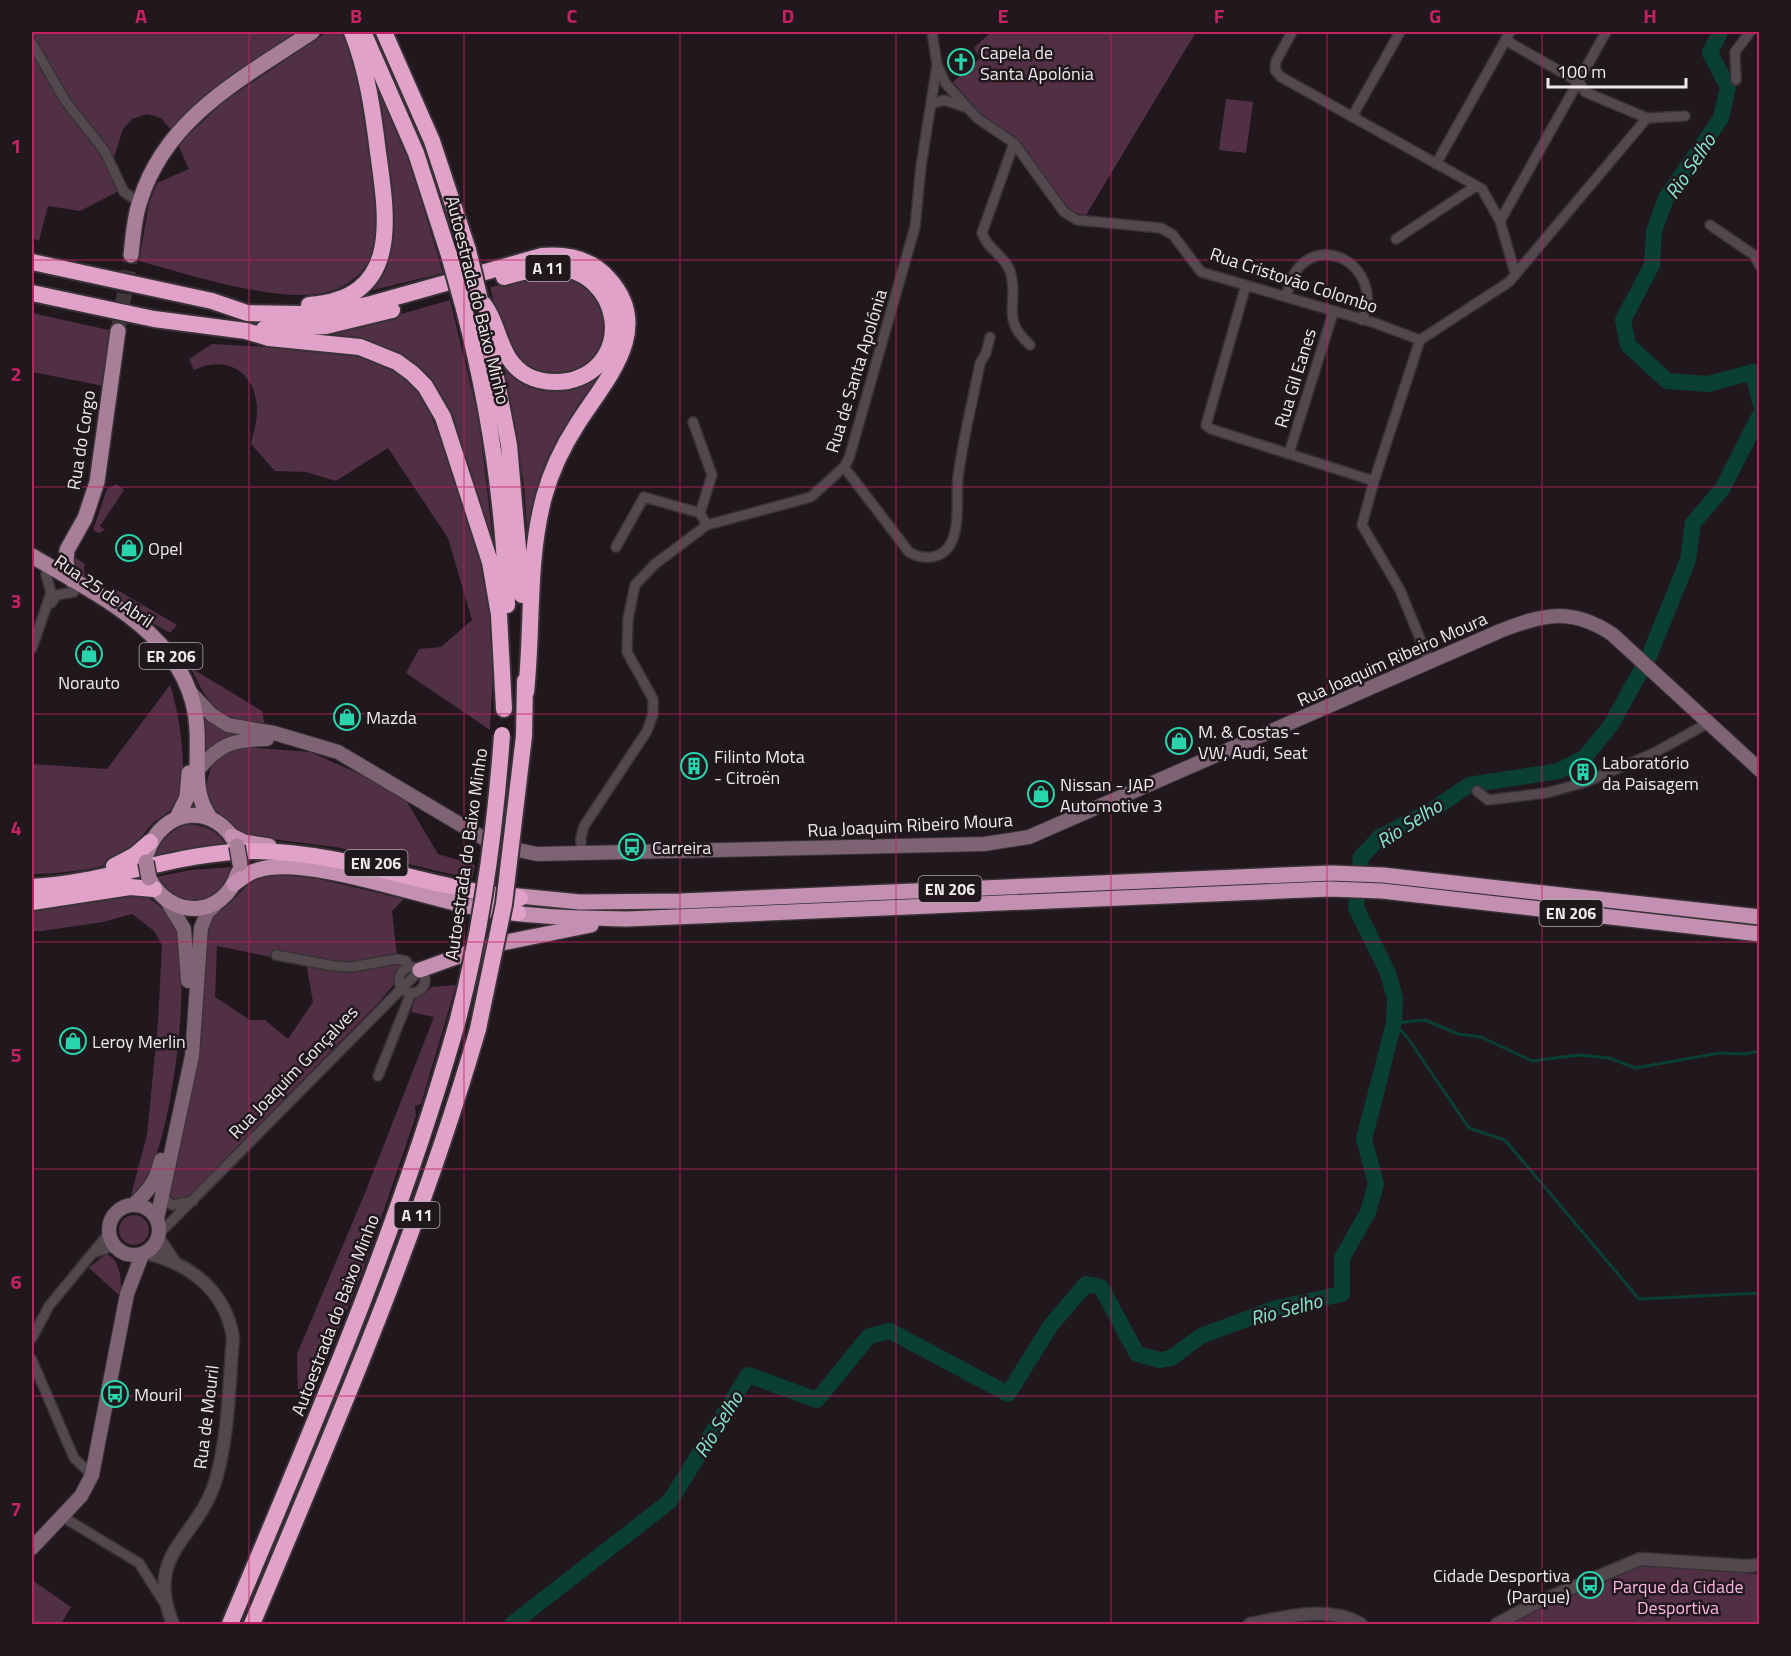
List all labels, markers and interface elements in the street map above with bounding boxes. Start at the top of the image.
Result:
text: A [135,0,147,31]
text: B [350,0,362,31]
text: C [567,0,578,31]
text: D [782,0,794,31]
text: E [997,0,1009,31]
text: F [1214,0,1225,31]
text: G [1429,0,1441,31]
text: H [1643,0,1657,31]
place label: Capela de Santa Apolónia [980,39,1094,87]
church icon: Capela de Santa Apolónia [946,47,976,77]
scale bar [1548,51,1686,89]
text: 100 m [1557,58,1606,85]
water label: Rio Selho [1657,126,1724,205]
text: 1 [10,130,22,161]
street label: Autoestrada do Baixo Minho [439,193,517,407]
street label: Rua Cristovão Colombo [1206,240,1382,320]
road number: A 11 [526,255,570,281]
street label: Rua de Santa Apolónia [818,286,894,456]
street label: Rua Gil Eanes [1267,325,1323,431]
text: 2 [10,358,22,389]
street label: Rua do Corgo [60,388,102,492]
shop icon: Opel [114,533,144,563]
place label: Opel [148,535,183,562]
street label: Rua 25 de Abril [49,548,159,634]
text: 3 [10,585,22,616]
street label: Rua Joaquim Ribeiro Moura [1293,605,1491,713]
shop icon: Norauto [74,639,104,669]
road number: ER 206 [140,643,202,669]
place label: Norauto [58,669,120,696]
shop icon: Mazda [332,702,362,732]
place label: Mazda [366,704,417,731]
place label: M. & Costas - VW, Audi, Seat [1198,718,1308,766]
shop icon: M. & Costas - VW, Audi, Seat [1164,726,1194,756]
place label: Filinto Mota - Citroën [714,743,805,791]
street label: Autoestrada do Baixo Minho [438,746,494,962]
place label: Laboratório da Paisagem [1602,749,1699,797]
building icon: Filinto Mota - Citroën [679,751,709,781]
building icon: Laboratório da Paisagem [1568,757,1598,787]
place label: Nissan - JAP Automotive 3 [1060,771,1162,819]
shop icon: Nissan - JAP Automotive 3 [1026,779,1056,809]
water label: Rio Selho [1370,789,1449,856]
street label: Rua Joaquim Ribeiro Moura [807,806,1013,844]
text: 4 [10,812,22,843]
bus stop icon: Carreira [617,832,647,862]
place label: Carreira [652,834,711,861]
road number: EN 206 [344,850,407,876]
road number: EN 206 [918,876,982,902]
road number: EN 206 [1540,900,1602,926]
street label: Rua Joaquim Gonçalves [222,999,364,1145]
shop icon: Leroy Merlin [58,1026,88,1056]
place label: Leroy Merlin [92,1028,186,1055]
text: 5 [10,1039,22,1070]
road number: A 11 [394,1202,440,1228]
street label: Autoestrada do Baixo Minho [284,1210,386,1420]
text: 6 [10,1266,22,1297]
water label: Rio Selho [1247,1284,1326,1333]
street label: Rua de Mouril [186,1363,226,1471]
bus stop icon: Mouril [100,1379,130,1409]
place label: Mouril [134,1381,182,1408]
water label: Rio Selho [685,1384,751,1463]
text: 7 [10,1493,22,1524]
place label: Cidade Desportiva (Parque) [1433,1562,1570,1610]
bus stop icon: Cidade Desportiva (Parque) [1575,1570,1605,1600]
park label: Parque da Cidade Desportiva [1612,1573,1744,1621]

